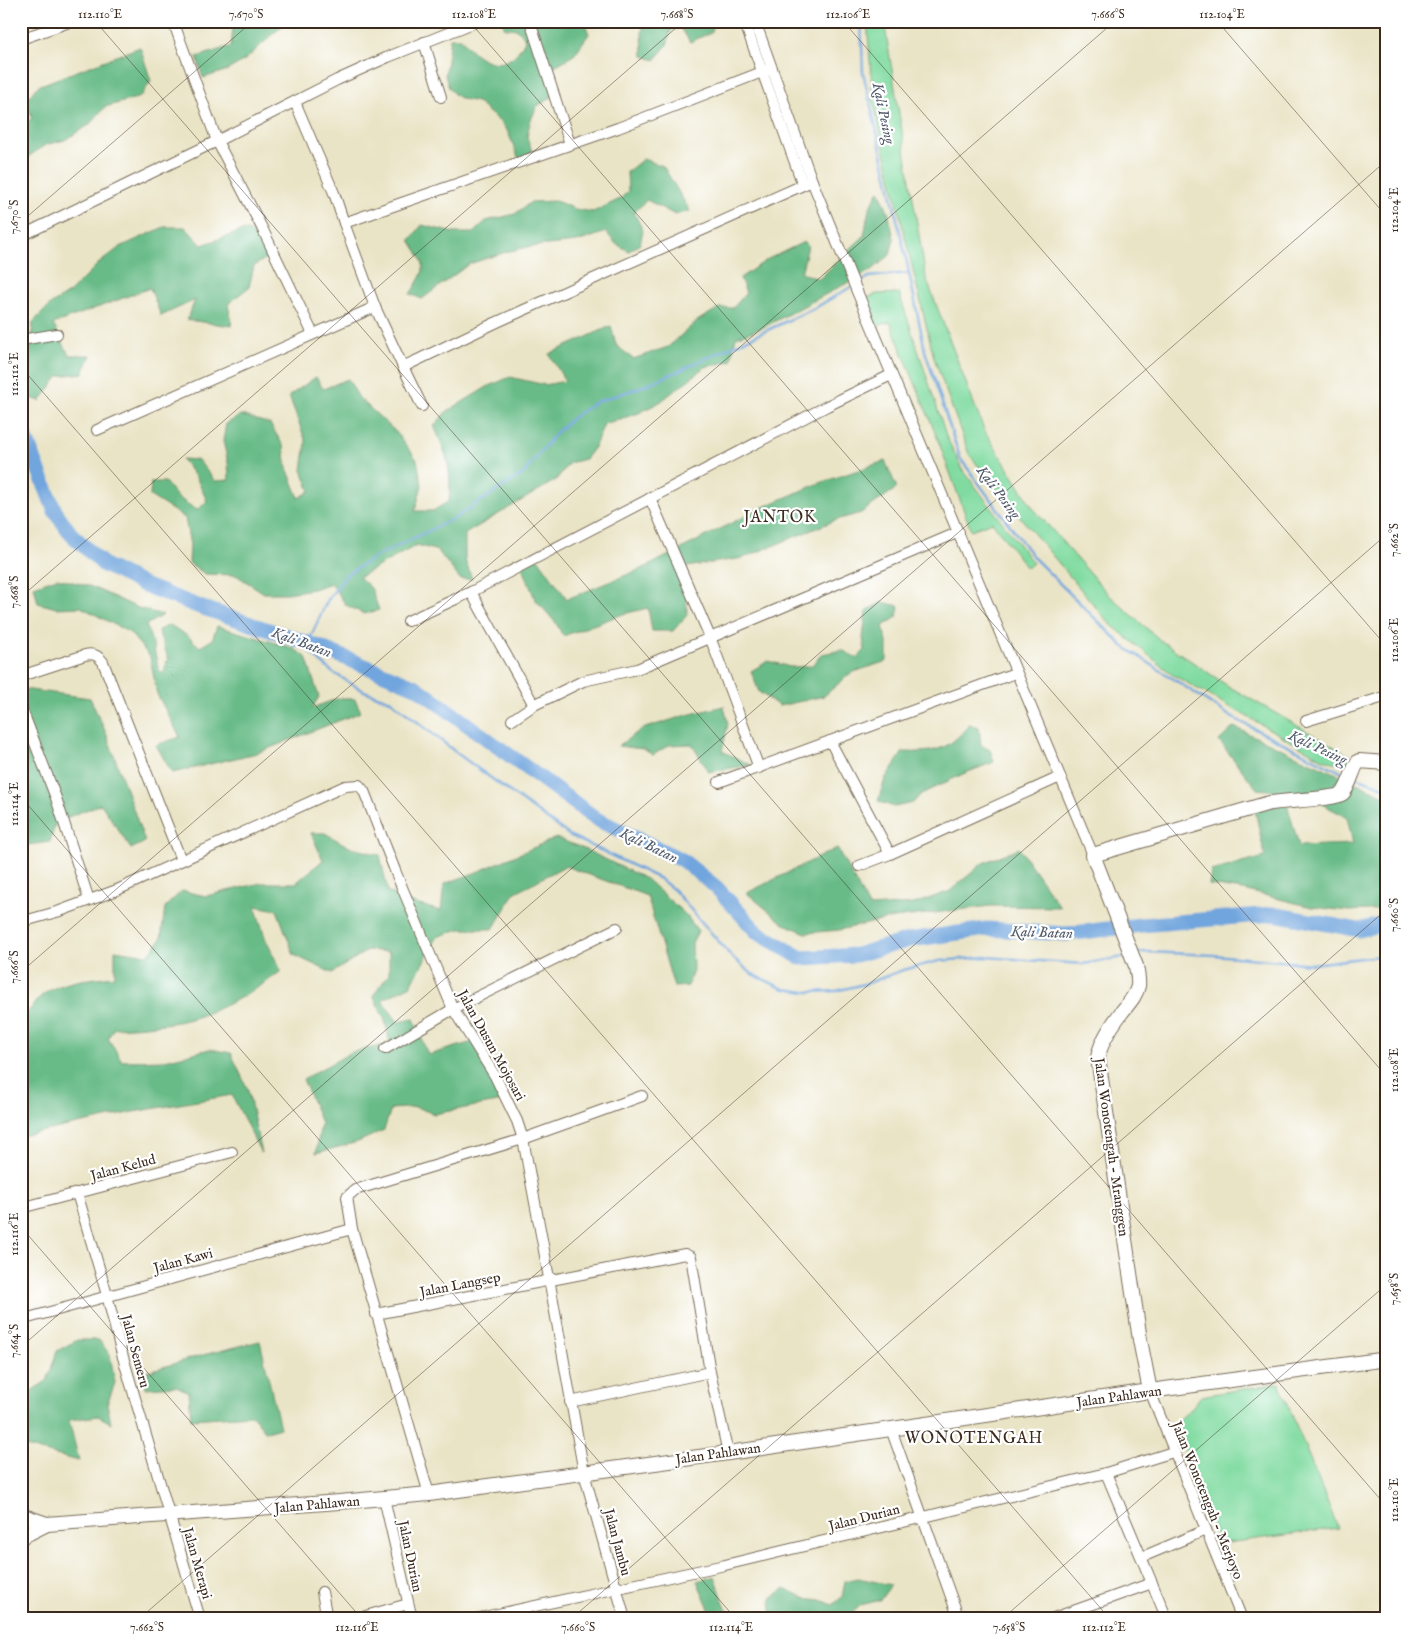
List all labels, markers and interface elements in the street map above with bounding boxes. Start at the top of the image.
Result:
text: 112.110°E [78,7,122,22]
text: 7.670°S [229,7,263,22]
text: 112.108°E [452,7,496,22]
text: 7.668°S [661,7,693,22]
text: 112.106°E [826,7,870,22]
text: 7.666°S [1091,7,1125,22]
text: 112.104°E [1199,7,1245,22]
water label: Kali Pesing [867,80,900,147]
text: 112.104°E [1387,187,1402,233]
text: 7.670°S [7,200,22,234]
text: 112.112°E [7,352,22,396]
water label: Kali Pesing [971,461,1026,524]
district label: JANTOK [741,508,817,528]
text: 7.662°S [1387,523,1402,557]
text: 7.668°S [7,576,22,608]
text: 112.106°E [1387,618,1402,662]
water label: Kali Batan [268,623,334,662]
water label: Kali Pesing [1284,725,1351,771]
text: 112.114°E [7,782,22,826]
water label: Kali Batan [616,823,681,868]
text: 7.660°S [1387,898,1402,932]
water label: Kali Batan [1010,922,1073,943]
text: 7.666°S [7,950,22,984]
street label: Jalan Dusun Mojosari [452,985,529,1104]
text: 112.108°E [1387,1048,1402,1092]
street label: Jalan Wonotengah - Mranggen [1089,1055,1133,1238]
street label: Jalan Kelud [87,1150,158,1186]
text: 112.116°E [7,1212,22,1256]
street label: Jalan Kawi [150,1244,215,1278]
street label: Jalan Langsep [416,1268,502,1302]
text: 7.658°S [1387,1273,1402,1305]
street label: Jalan Semeru [116,1311,153,1390]
text: 7.664°S [7,1324,22,1358]
street label: Jalan Pahlawan [1073,1382,1163,1412]
street label: Jalan Wonotengah - Merjoyo [1166,1417,1247,1582]
district label: WONOTENGAH [905,1429,1043,1449]
street label: Jalan Pahlawan [672,1439,762,1469]
text: 112.110°E [1387,1478,1402,1522]
street label: Jalan Pahlawan [272,1492,361,1518]
street label: Jalan Durian [825,1500,902,1536]
street label: Jalan Jambu [599,1505,635,1578]
street label: Jalan Durian [393,1517,426,1594]
street label: Jalan Merapi [178,1523,216,1601]
text: 7.662°S [130,1620,164,1635]
text: 112.116°E [335,1620,379,1635]
text: 7.660°S [561,1620,595,1635]
text: 112.114°E [709,1620,753,1635]
text: 7.658°S [993,1620,1025,1635]
text: 112.112°E [1082,1620,1126,1635]

